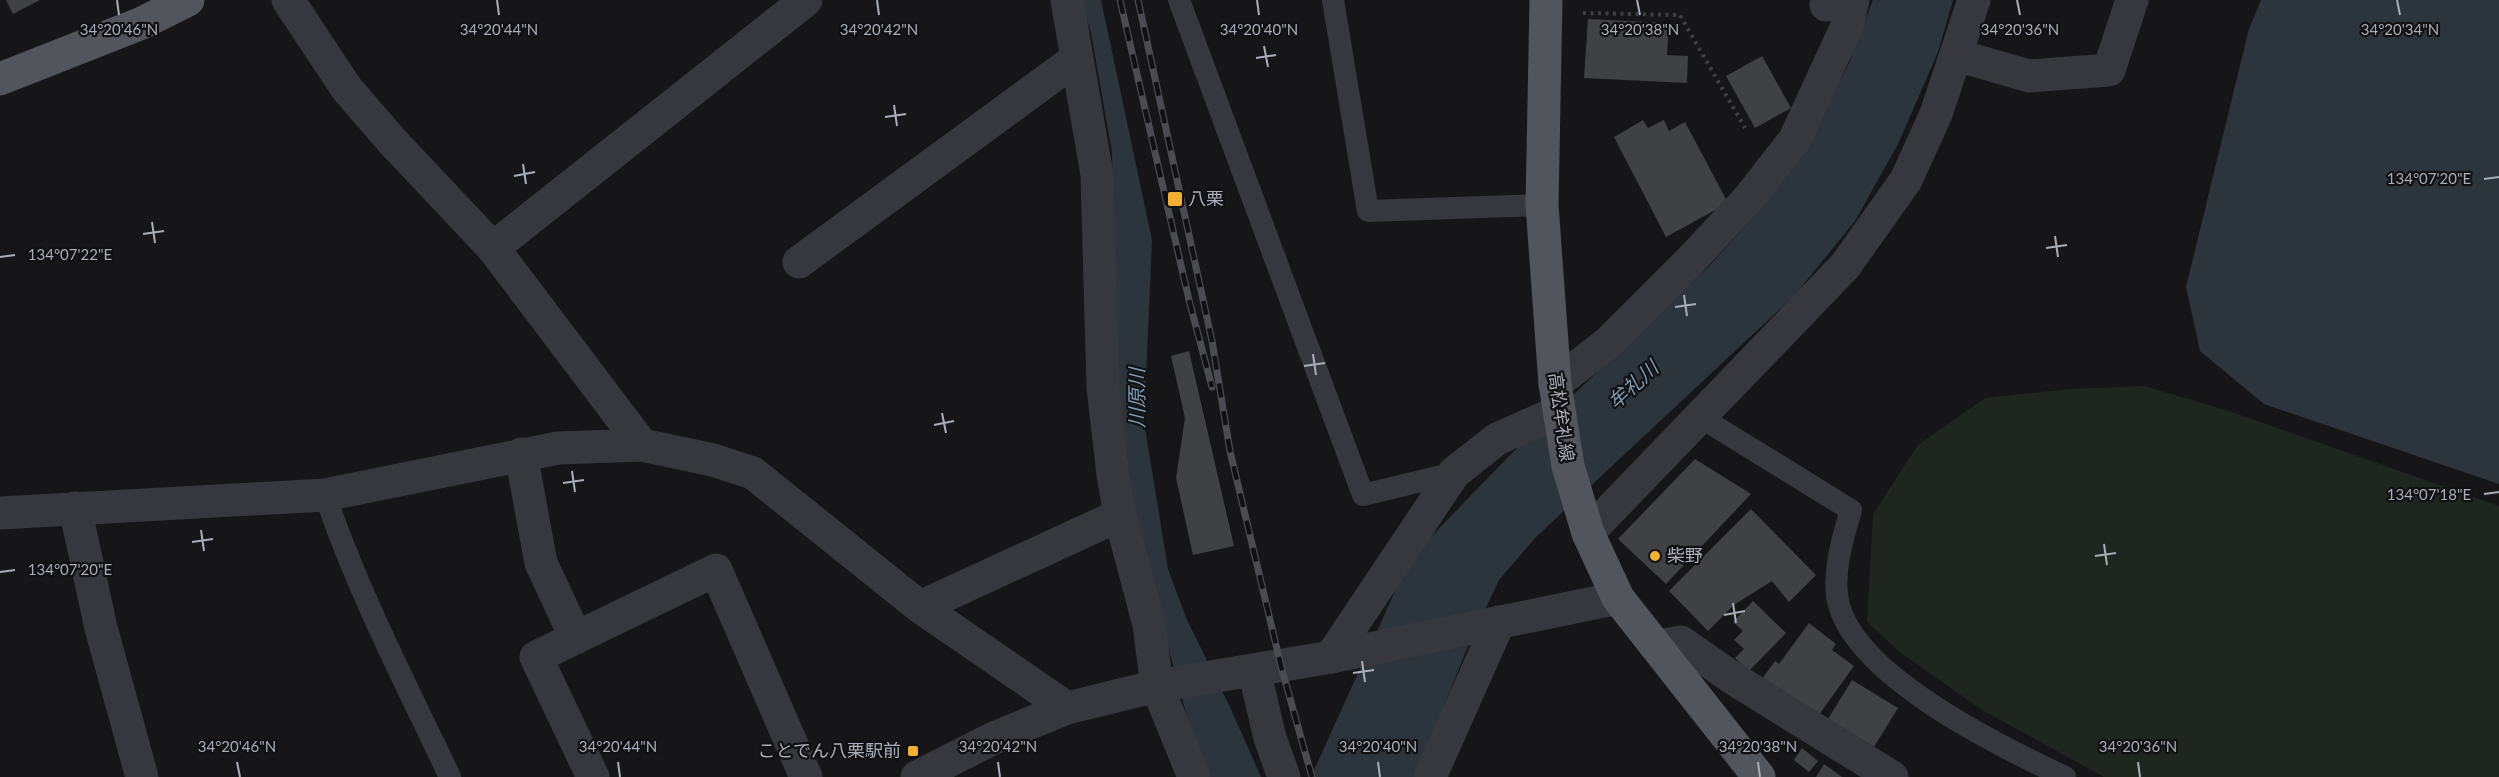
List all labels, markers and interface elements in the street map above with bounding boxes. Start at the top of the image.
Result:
text: 34°20'46"N [80,20,158,38]
text: 34°20'44"N [460,20,538,38]
text: 34°20'42"N [840,20,918,38]
text: 34°20'40"N [1220,20,1298,38]
text: 34°20'38"N [1601,20,1679,38]
text: 34°20'36"N [1981,20,2059,38]
text: 34°20'34"N [2361,20,2439,38]
text: 134°07'20"E [2387,169,2471,187]
place label: 八栗 [1188,187,1224,209]
marker: 八栗 [1166,190,1184,208]
text: 134°07'22"E [28,245,112,263]
water label: 牟礼川 [1602,354,1664,413]
water label: 川原川 [1124,366,1148,428]
street label: 高松牟礼線 [1545,371,1579,463]
text: 134°07'18"E [2387,485,2471,503]
place label: 柴野 [1667,544,1703,566]
marker: 柴野 [1648,549,1662,563]
text: 134°07'20"E [28,560,112,578]
text: 34°20'46"N [198,737,276,755]
text: 34°20'44"N [579,737,657,755]
text: 34°20'42"N [959,737,1037,755]
text: 34°20'40"N [1339,737,1417,755]
text: 34°20'38"N [1719,737,1797,755]
text: 34°20'36"N [2099,737,2177,755]
place label: ことでん八栗駅前 [758,739,901,761]
marker: ことでん八栗駅前 [906,744,920,758]

